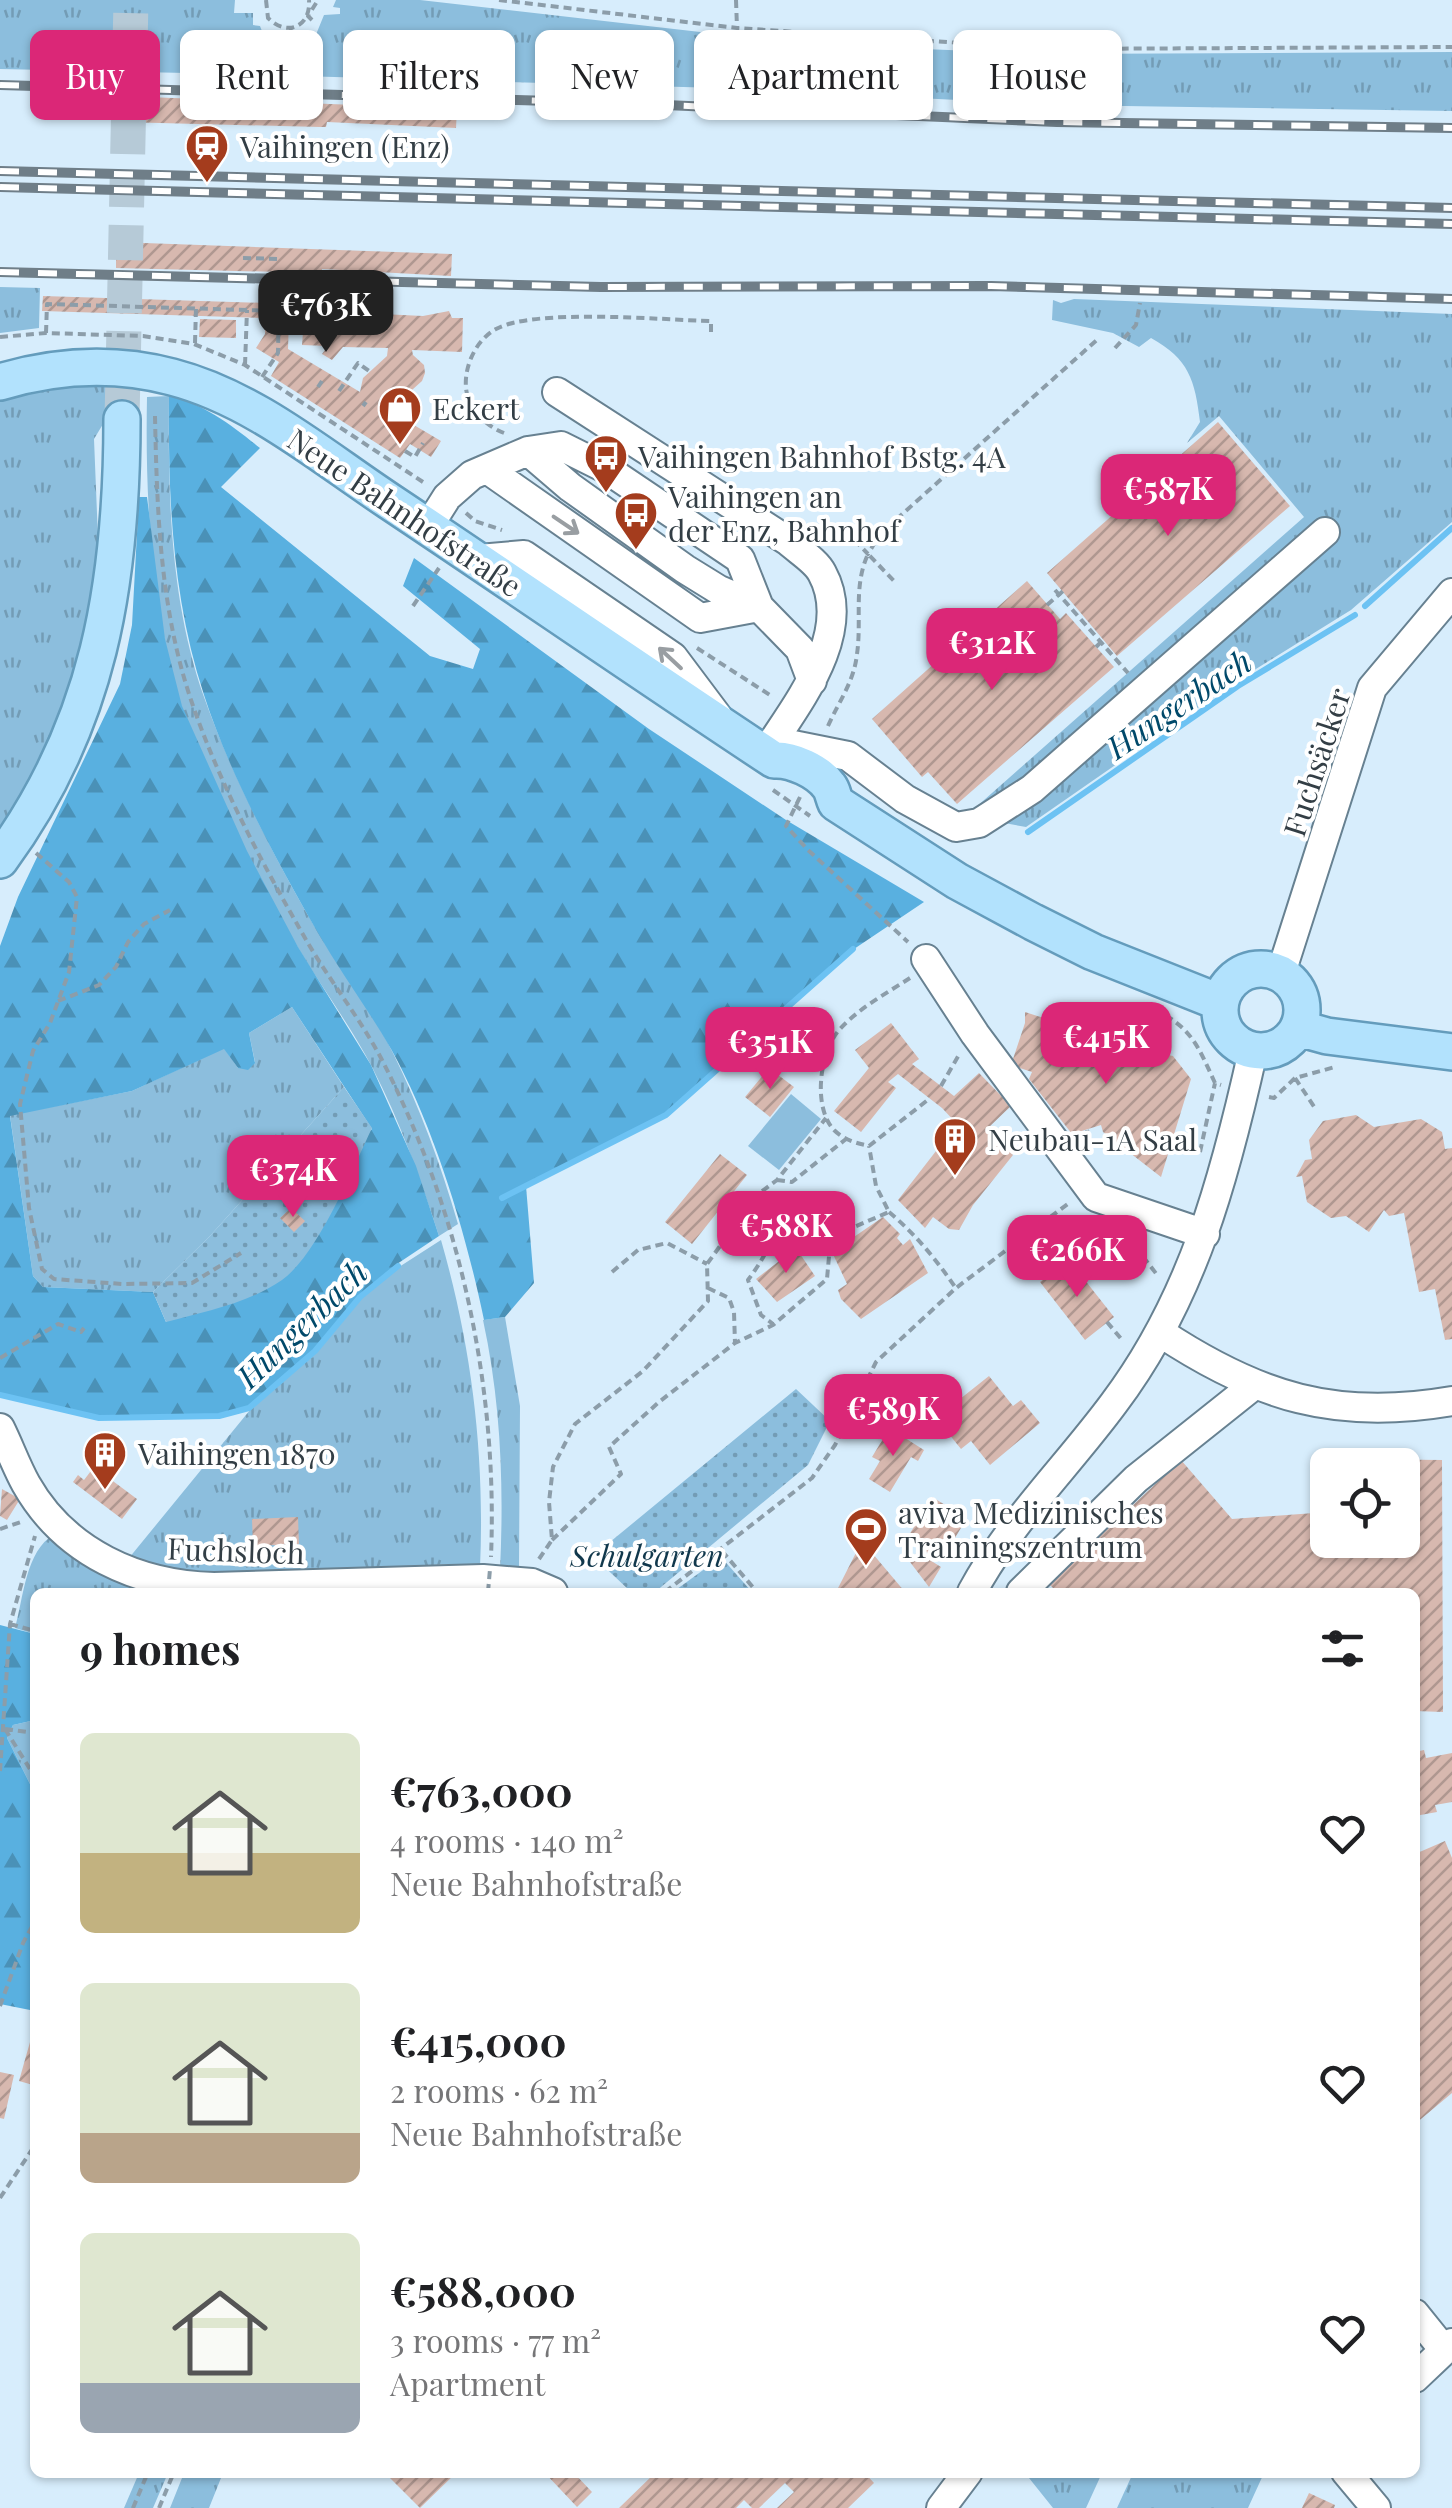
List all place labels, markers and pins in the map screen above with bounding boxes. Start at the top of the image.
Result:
station icon: Vaihingen (Enz) [184,123,230,184]
place label: Vaihingen (Enz) [239,126,450,166]
pin: €763K [256,270,396,355]
shop icon: Eckert [377,385,423,446]
place label: Eckert [432,388,520,428]
bus stop icon: Vaihingen Bahnhof Bstg. 4A [583,433,629,494]
place label: Vaihingen Bahnhof Bstg. 4A [637,436,1007,476]
pin: €587K [1098,454,1238,539]
place label: Vaihingen an der Enz, Bahnhof [667,476,902,550]
bus stop icon: Vaihingen an der Enz, Bahnhof [613,490,659,551]
pin: €312K [922,608,1062,693]
pin: €415K [1036,1002,1176,1087]
pin: €351K [700,1007,840,1092]
building icon: Neubau-1A Saal [932,1116,978,1177]
place label: Neubau-1A Saal [988,1119,1197,1159]
pin: €374K [223,1135,363,1220]
pin: €588K [716,1191,856,1276]
pin: €266K [1007,1215,1147,1300]
pin: €589K [823,1374,963,1459]
building icon: Vaihingen 1870 [82,1430,128,1491]
place label: Vaihingen 1870 [137,1433,336,1473]
place label: aviva Medizinisches Trainingszentrum [898,1492,1164,1566]
sports icon: aviva Medizinisches Trainingszentrum [843,1506,889,1567]

